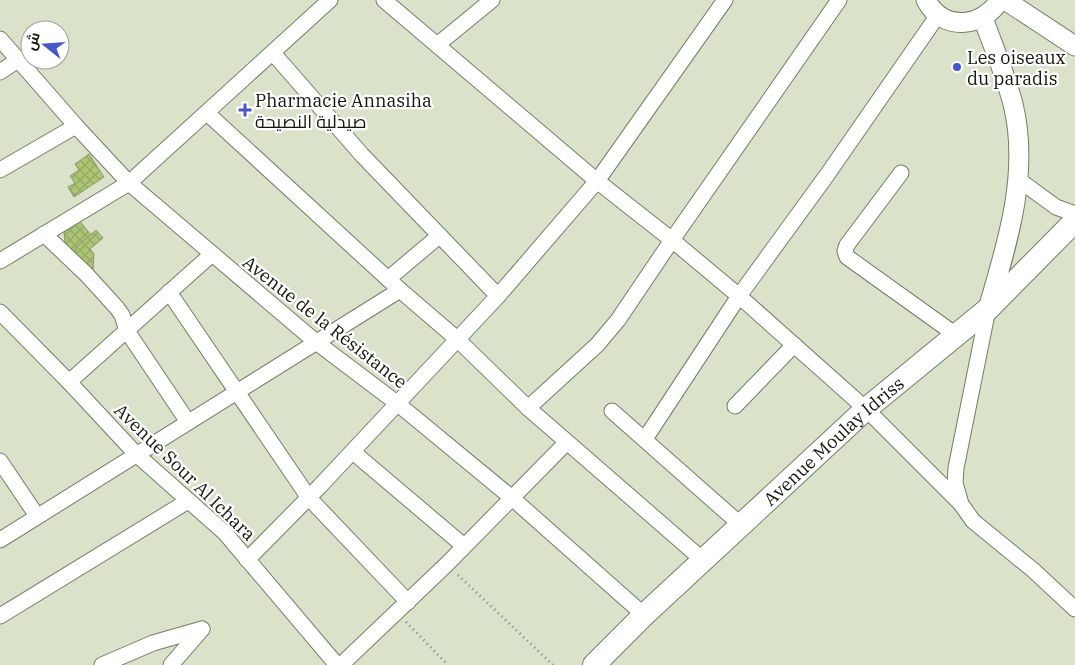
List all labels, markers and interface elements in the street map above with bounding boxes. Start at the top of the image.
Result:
north arrow [20,20,70,70]
text: ش [21,30,44,52]
place label: Les oiseaux du paradis [967,46,1066,90]
marker: Les oiseaux du paradis [951,61,963,73]
place label: Pharmacie Annasiha صيدلية النصيحة [255,89,432,133]
marker: Pharmacie Annasiha صيدلية النصيحة [239,104,251,116]
street label: Avenue de la Résistance [238,251,412,393]
street label: Avenue Moulay Idriss [758,371,908,510]
street label: Avenue Sour Al Ichara [110,399,261,546]

